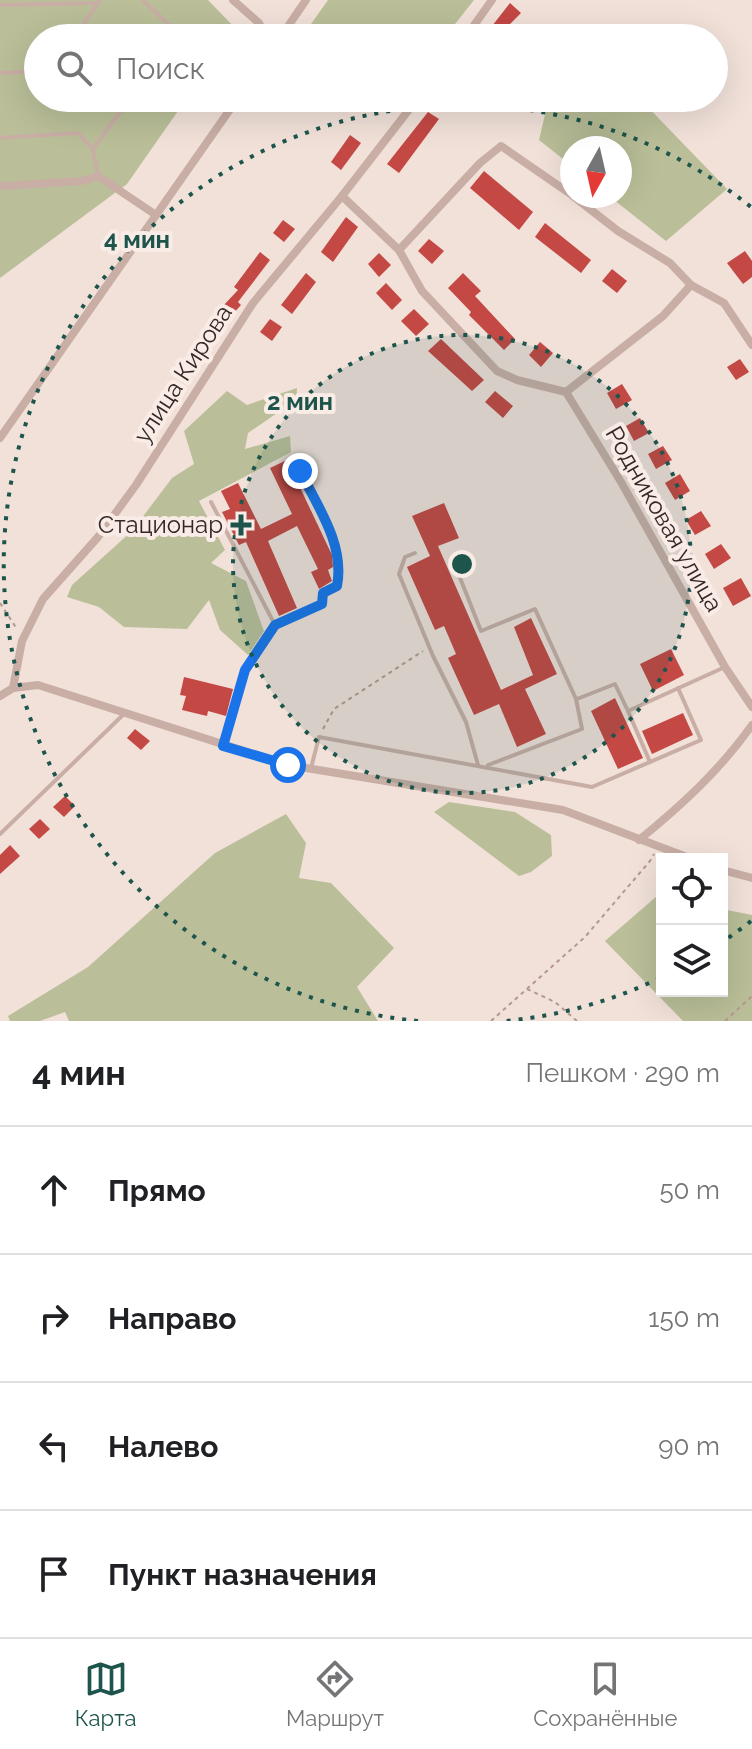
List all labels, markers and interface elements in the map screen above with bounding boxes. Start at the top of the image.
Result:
search box [24,24,728,112]
icon: search [52,46,96,90]
text: Поиск [116,51,205,86]
north arrow [560,136,632,208]
text: 4 мин [104,225,170,254]
street label: улица Кирова [127,299,238,448]
text: 2 мин [267,387,333,416]
street label: Родниковая улица [600,421,729,617]
route end [282,453,318,489]
place label: Стационар [98,510,223,539]
marker: Стационар [230,514,252,536]
centre of rings [448,550,476,578]
route start [270,747,306,783]
map controls [656,853,728,997]
button: locate [656,853,728,925]
button: layers [656,925,728,997]
text: 4 мин [32,1053,126,1093]
text: Пешком · 290 m [526,1058,720,1088]
icon: ahead [32,1168,76,1212]
text: Прямо [108,1173,206,1208]
text: 50 m [659,1175,720,1205]
icon: right [32,1296,76,1340]
text: Направо [108,1301,237,1336]
text: 150 m [648,1303,720,1333]
icon: left [32,1424,76,1468]
text: Налево [108,1429,218,1464]
text: 90 m [658,1431,720,1461]
icon: arrive [32,1552,76,1596]
text: Пункт назначения [108,1557,377,1592]
tab: Карта [75,1657,137,1731]
tab: Маршрут [286,1657,384,1731]
tab: Сохранённые [533,1657,677,1731]

